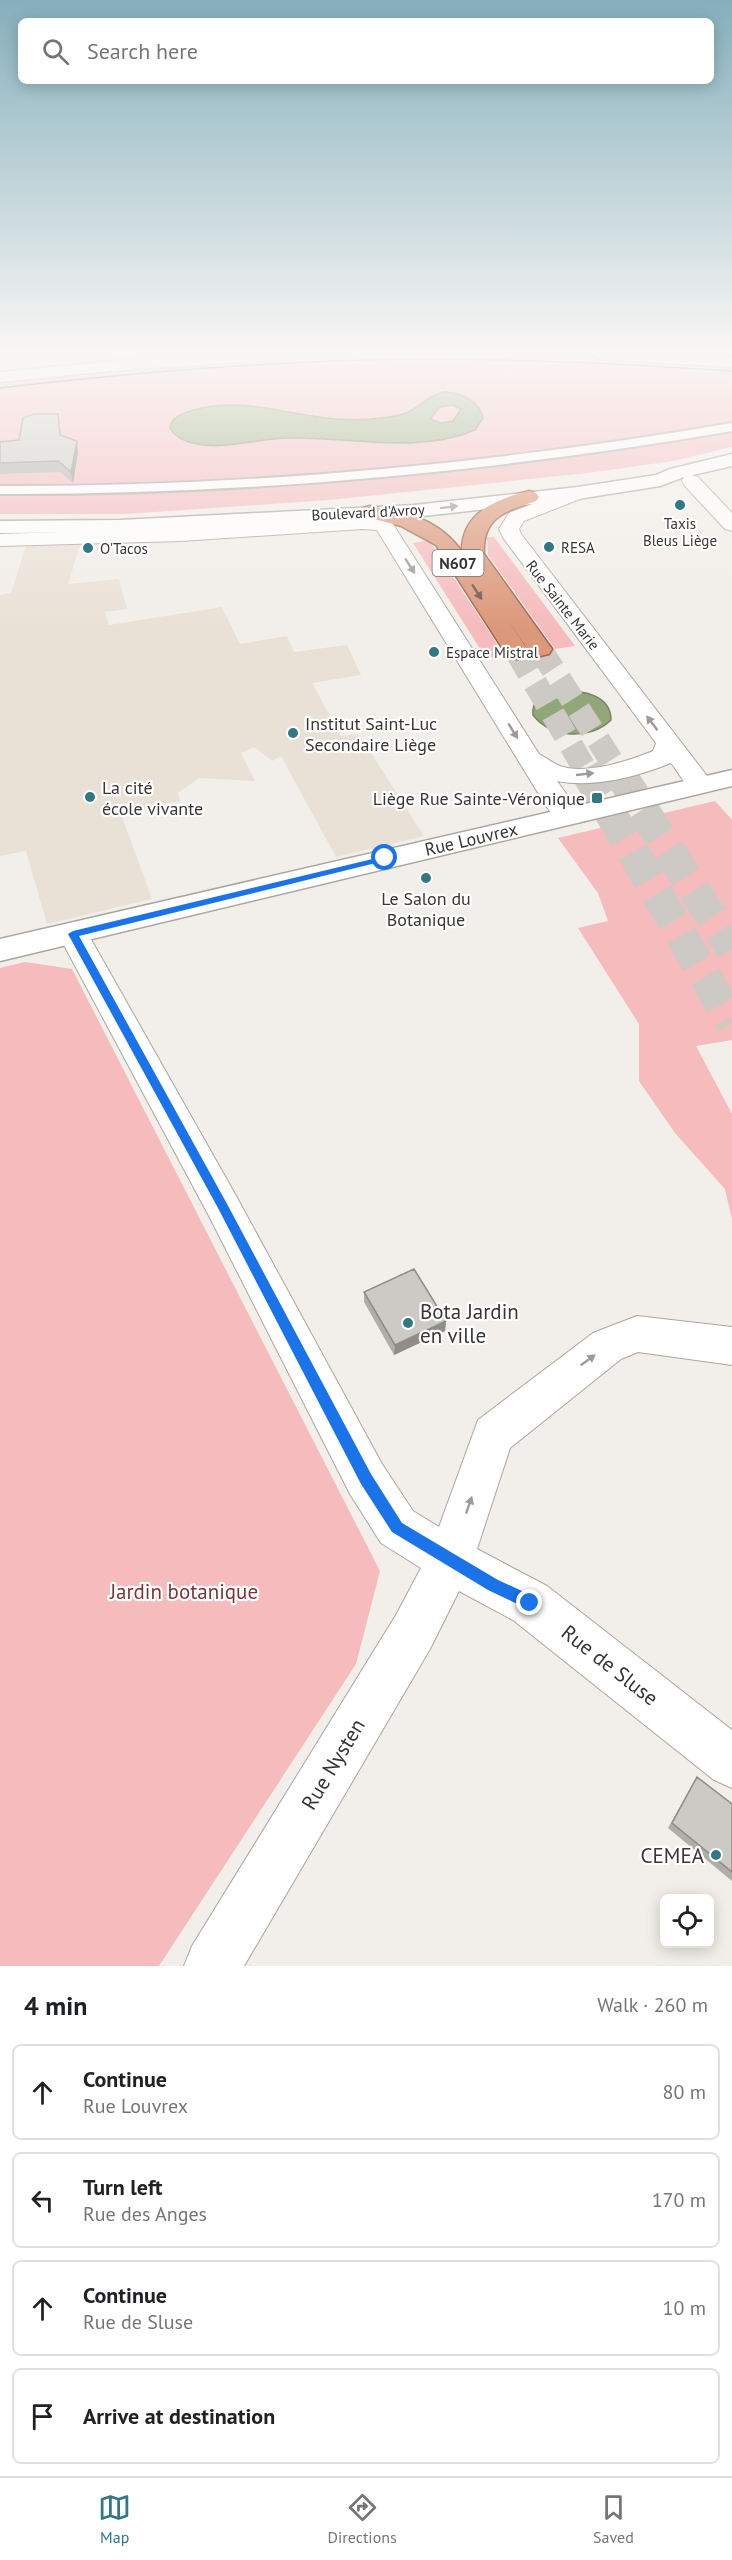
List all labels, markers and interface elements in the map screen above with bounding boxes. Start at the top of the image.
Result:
search box [18,18,714,84]
icon: search [39,35,72,68]
text: Search here [87,37,198,65]
marker: Taxis Bleus Liège [673,498,687,512]
street label: Boulevard d'Avroy [311,500,425,524]
one-way arrow [439,502,458,512]
place label: Taxis Bleus Liège [643,514,717,550]
place label: RESA [561,538,595,557]
place label: O'Tacos [100,539,148,558]
marker: RESA [542,540,556,554]
marker: O'Tacos [81,541,95,555]
road number: N607 [432,550,484,576]
street label: Rue Sainte Marie [522,556,604,654]
one-way arrow [404,558,415,574]
one-way arrow [472,584,483,601]
place label: Espace Mistral [446,643,539,662]
marker: Espace Mistral [427,645,441,659]
place label: Institut Saint-Luc Secondaire Liège [305,712,437,756]
one-way arrow [646,715,658,731]
one-way arrow [508,723,519,739]
marker: Institut Saint-Luc Secondaire Liège [286,726,300,740]
one-way arrow [575,769,594,779]
place label: La cité école vivante [102,776,203,820]
place label: Liège Rue Sainte-Véronique [373,787,585,810]
marker: La cité école vivante [83,790,97,804]
marker: Liège Rue Sainte-Véronique [590,791,604,805]
street label: Rue Louvrex [422,817,520,861]
route start [371,844,397,870]
marker: Le Salon du Botanique [419,871,433,885]
place label: Le Salon du Botanique [381,887,471,931]
place label: Bota Jardin en ville [420,1298,519,1349]
marker: Bota Jardin en ville [401,1316,415,1330]
one-way arrow [580,1354,596,1366]
one-way arrow [464,1496,474,1514]
park label: Jardin botanique [109,1578,258,1605]
route end [516,1589,542,1615]
street label: Rue de Sluse [556,1619,664,1711]
street label: Rue Nysten [295,1713,371,1815]
place label: CEMEA [641,1842,705,1869]
marker: CEMEA [709,1848,723,1862]
map controls [660,1894,714,1948]
button: locate [660,1894,714,1948]
text: 4 min [24,1989,87,2022]
text: Walk · 260 m [597,1992,708,2018]
text: Continue [83,2065,167,2093]
icon: ahead [26,2076,59,2109]
text: 80 m [663,2079,706,2105]
text: Rue Louvrex [83,2093,188,2119]
text: Turn left [83,2173,163,2201]
icon: left [26,2184,59,2217]
text: 170 m [652,2187,706,2213]
text: Rue des Anges [83,2201,207,2227]
text: Continue [83,2281,167,2309]
icon: ahead [26,2292,59,2325]
text: 10 m [663,2295,706,2321]
text: Rue de Sluse [83,2309,193,2335]
icon: arrive [26,2400,59,2433]
text: Arrive at destination [83,2402,275,2430]
tab: Map [98,2491,131,2547]
tab: Directions [328,2491,397,2547]
tab: Saved [593,2491,634,2547]

